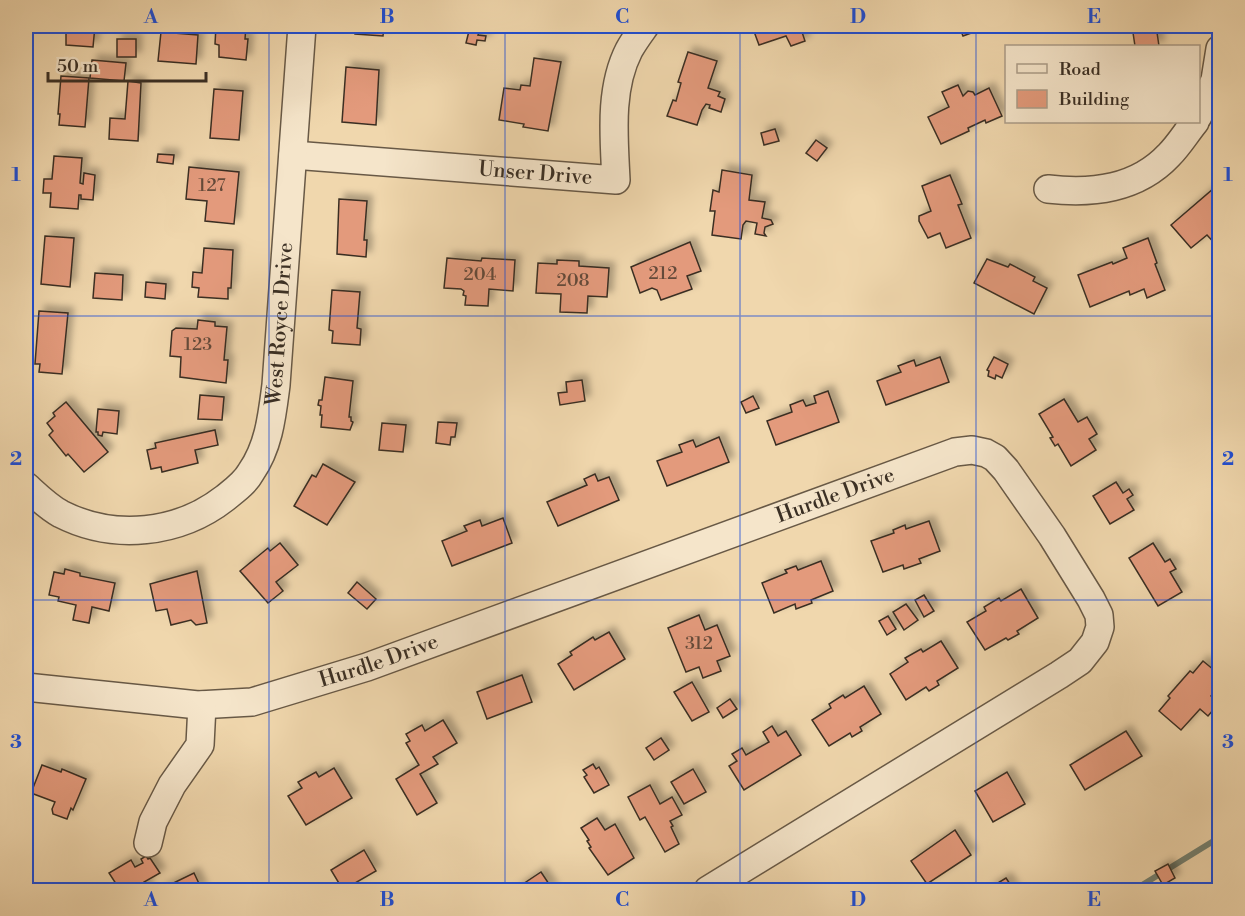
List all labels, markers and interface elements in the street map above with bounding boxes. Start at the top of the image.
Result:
text: A [143,5,159,30]
text: B [379,5,395,30]
text: C [615,5,629,30]
text: D [850,5,866,30]
text: E [1087,5,1101,30]
scale bar [48,45,206,83]
legend [1005,45,1200,123]
text: 50 m [57,55,99,78]
text: Road [1059,58,1102,81]
text: Building [1058,88,1130,111]
street label: Unser Drive [477,156,593,191]
text: 1 [11,163,21,188]
text: 1 [1223,163,1233,188]
house number: 127 [198,174,226,197]
street label: West Royce Drive [260,242,299,409]
house number: 212 [649,262,677,285]
house number: 204 [464,263,497,286]
house number: 208 [556,269,590,292]
house number: 123 [184,333,212,356]
text: 2 [10,447,22,472]
text: 2 [1222,447,1234,472]
street label: Hurdle Drive [773,462,898,529]
street label: Hurdle Drive [316,629,442,694]
house number: 312 [685,632,713,655]
text: 3 [10,730,22,755]
text: 3 [1222,730,1234,755]
text: A [143,888,159,913]
text: B [379,888,395,913]
text: C [615,888,629,913]
text: D [850,888,866,913]
text: E [1087,888,1101,913]

